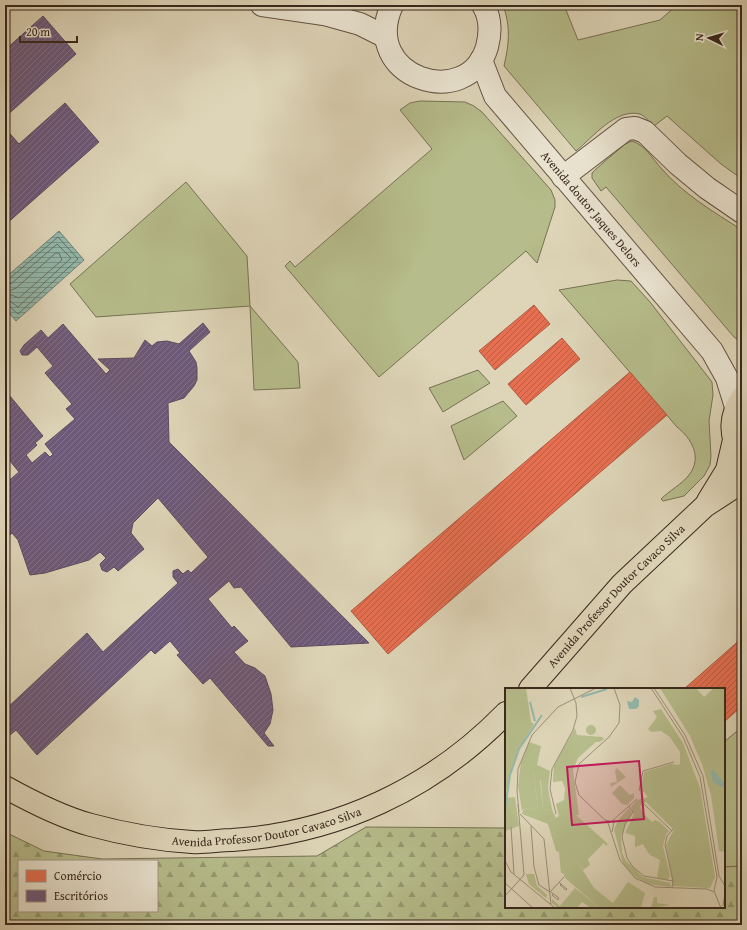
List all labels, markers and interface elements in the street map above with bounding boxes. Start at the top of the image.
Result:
scale bar [20,18,77,44]
north arrow [689,18,729,58]
text: 20 m [26,23,50,40]
text: N [691,32,707,41]
street label: Avenida doutor Jaques Delors [537,147,646,270]
street label: Avenida Professor Doutor Cavaco Silva [543,520,689,671]
inset map [505,688,725,908]
street label: Avenida Professor Doutor Cavaco Silva [171,803,364,850]
legend [18,860,158,912]
text: Comércio [54,867,102,884]
text: Escritórios [54,887,108,904]

